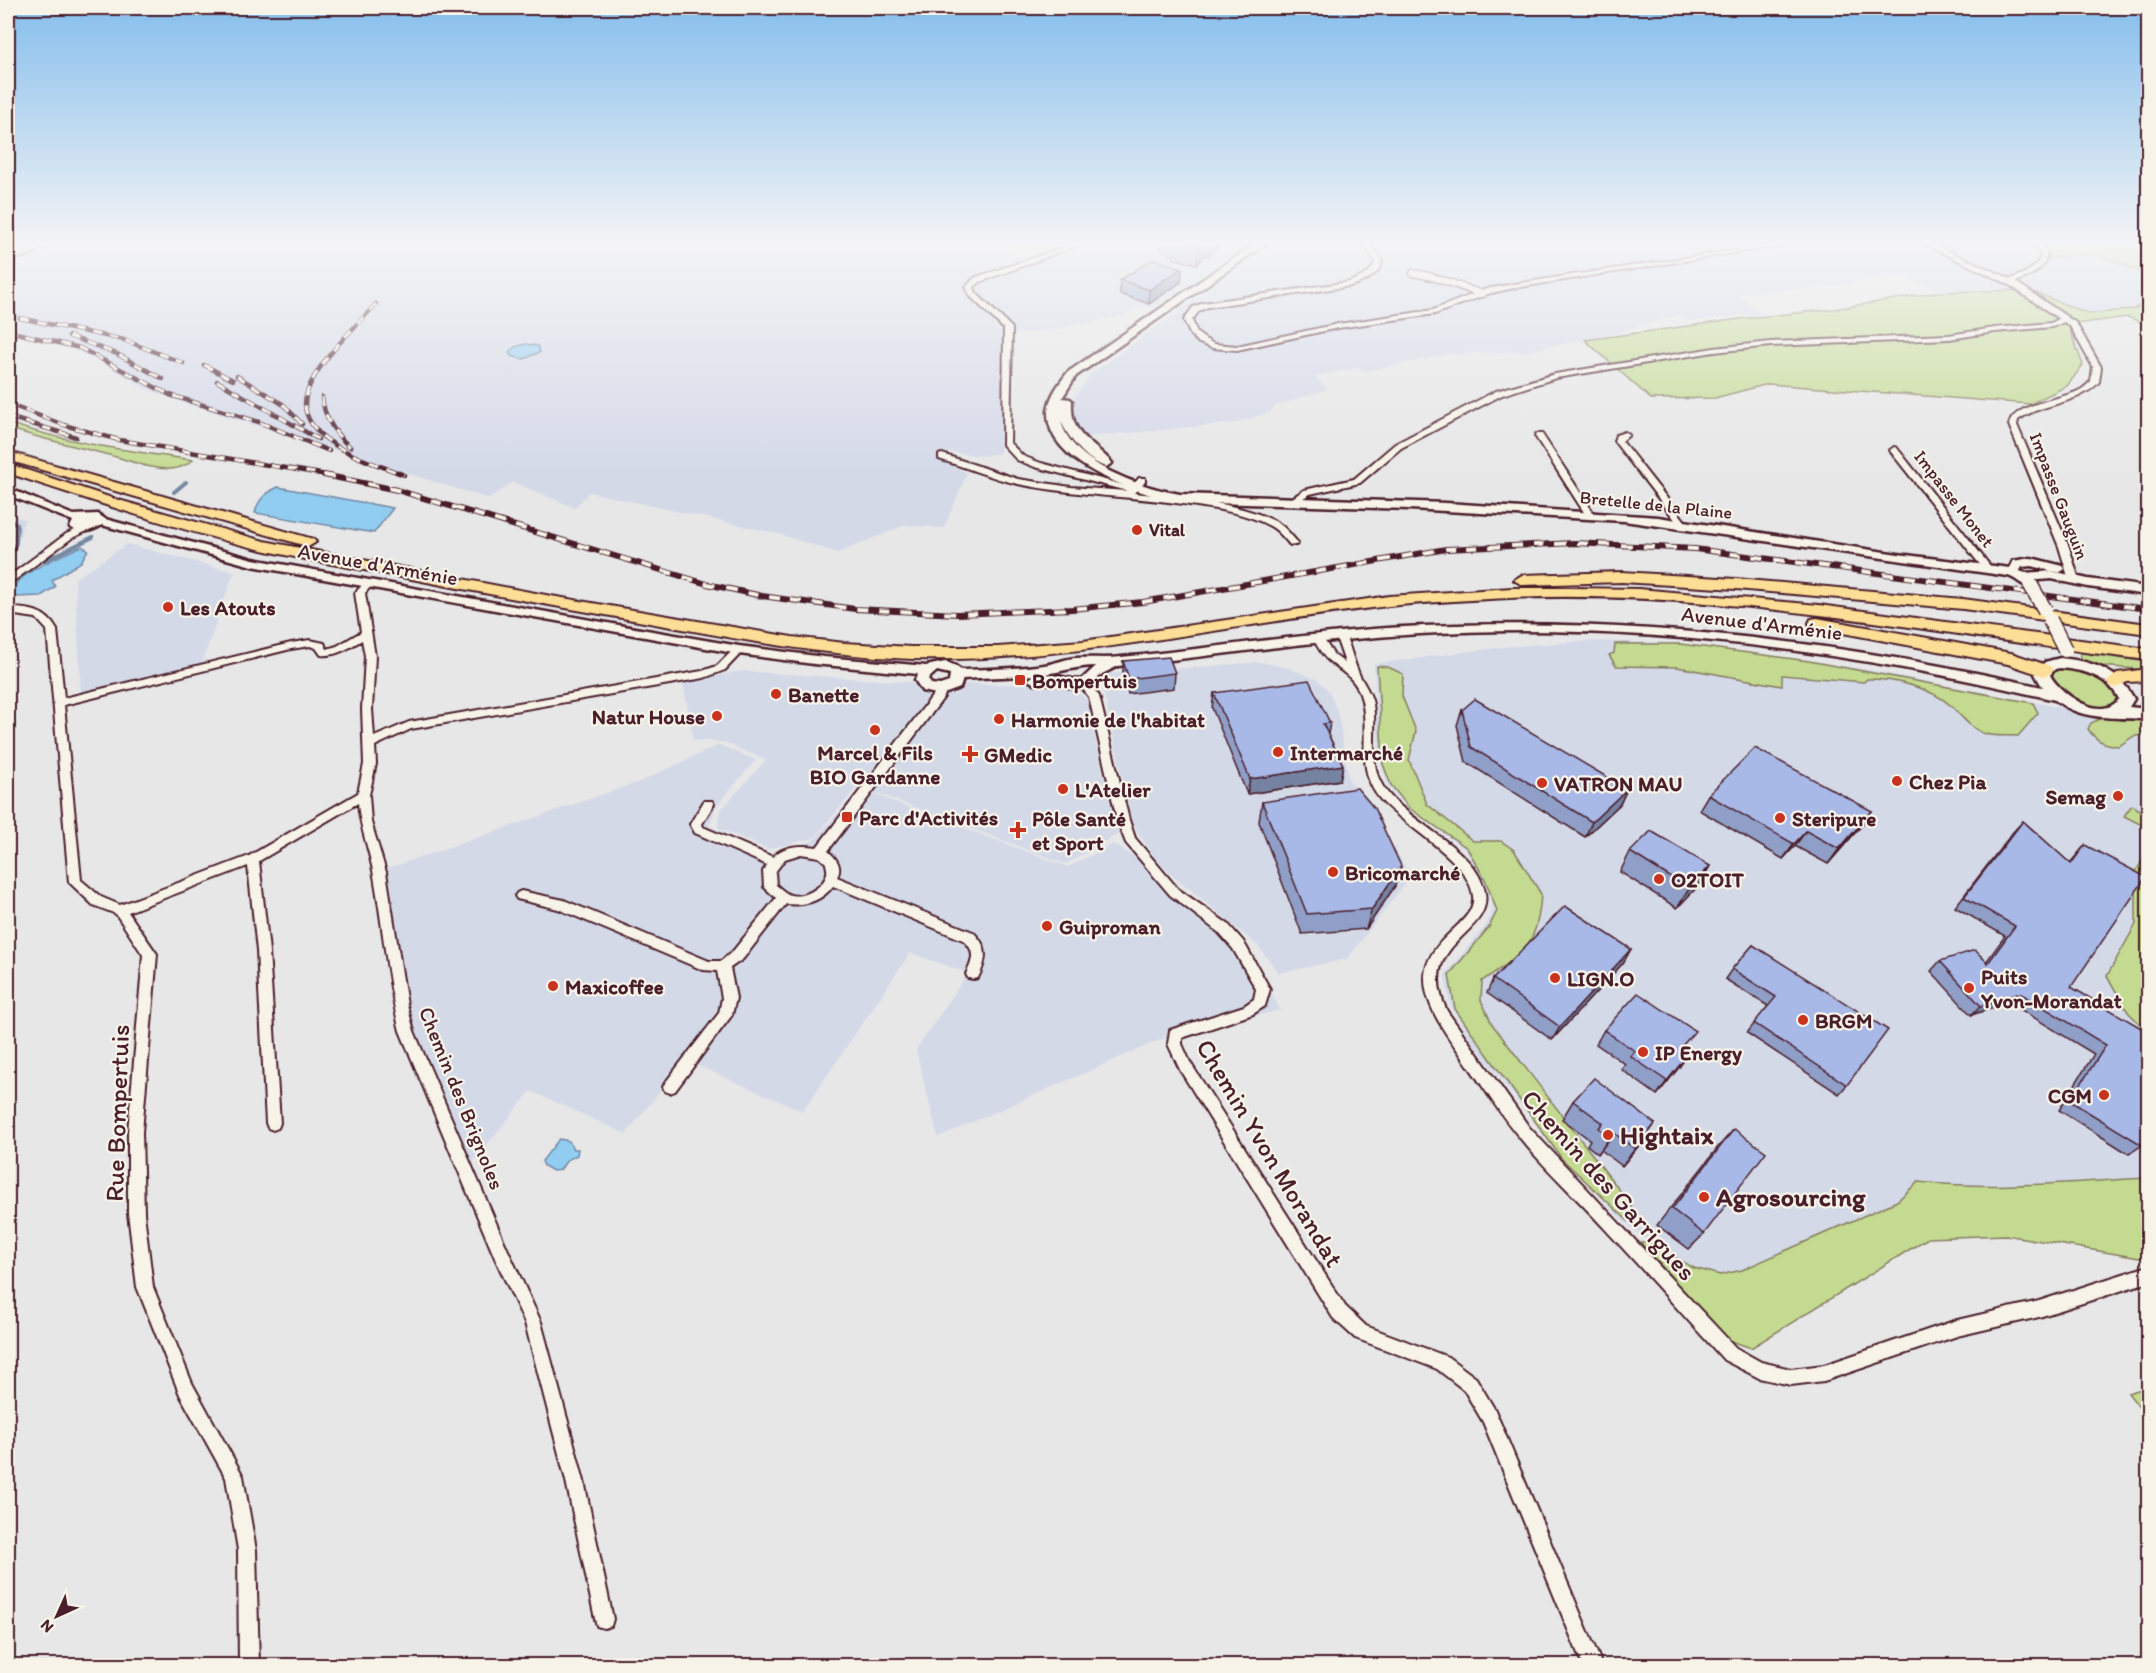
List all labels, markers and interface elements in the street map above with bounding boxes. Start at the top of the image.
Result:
street label: Impasse Gauguin [2025,429,2093,563]
street label: Impasse Monet [1909,446,1999,552]
street label: Bretelle de la Plaine [1579,486,1733,524]
place label: Vital [1149,519,1186,541]
marker: Vital [1130,523,1144,537]
street label: Avenue d'Arménie [296,538,460,590]
place label: Les Atouts [180,595,276,620]
marker: Les Atouts [161,600,175,614]
street label: Avenue d'Arménie [1680,601,1844,645]
place label: Bompertuis [1032,668,1137,694]
marker: Bompertuis [1013,673,1027,687]
place label: Banette [788,682,859,707]
marker: Banette [769,687,783,701]
place label: Natur House [592,704,705,729]
place label: Harmonie de l'habitat [1011,707,1205,732]
marker: Natur House [710,709,724,723]
marker: Harmonie de l'habitat [992,712,1006,726]
marker: Marcel & Fils BIO Gardanne [868,723,882,737]
place label: Marcel & Fils BIO Gardanne [810,740,940,789]
place label: Intermarché [1290,740,1403,765]
place label: GMedic [984,742,1052,767]
marker: GMedic [961,745,979,763]
marker: Intermarché [1271,745,1285,759]
place label: Chez Pia [1909,769,1987,794]
place label: VATRON MAU [1554,771,1682,796]
marker: Chez Pia [1890,774,1904,788]
marker: VATRON MAU [1535,776,1549,790]
place label: L'Atelier [1075,777,1151,802]
marker: L'Atelier [1056,782,1070,796]
place label: Semag [2046,784,2106,810]
marker: Semag [2111,789,2125,803]
place label: Parc d'Activités [859,805,998,830]
place label: Pôle Santé et Sport [1032,806,1126,856]
place label: Steripure [1792,806,1876,832]
marker: Parc d'Activités [840,810,854,824]
marker: Steripure [1773,811,1787,825]
marker: Pôle Santé et Sport [1009,821,1027,839]
place label: Bricomarché [1345,860,1460,885]
marker: Bricomarché [1326,865,1340,879]
place label: O2TOIT [1671,867,1744,892]
marker: O2TOIT [1652,872,1666,886]
place label: Guiproman [1059,914,1161,940]
marker: Guiproman [1040,919,1054,933]
place label: Puits Yvon-Morandat [1980,964,2122,1013]
place label: LIGN.O [1567,966,1634,991]
marker: LIGN.O [1548,971,1562,985]
place label: Maxicoffee [565,974,664,999]
marker: Maxicoffee [546,979,560,993]
marker: Puits Yvon-Morandat [1962,981,1976,995]
street label: Chemin des Brignoles [414,1003,510,1193]
place label: BRGM [1815,1008,1873,1033]
marker: BRGM [1796,1013,1810,1027]
street label: Rue Bompertuis [98,1024,136,1202]
street label: Chemin Yvon Morandat [1189,1033,1351,1273]
place label: IP Energy [1655,1040,1742,1066]
marker: IP Energy [1636,1045,1650,1059]
street label: Chemin des Garrigues [1515,1083,1703,1287]
place label: CGM [2048,1083,2092,1108]
marker: CGM [2097,1088,2111,1102]
place label: Hightaix [1620,1119,1714,1151]
marker: Hightaix [1601,1128,1615,1142]
place label: Agrosourcing [1715,1181,1866,1213]
marker: Agrosourcing [1697,1190,1711,1204]
north arrow [27,1586,87,1646]
text: N [36,1616,57,1637]

